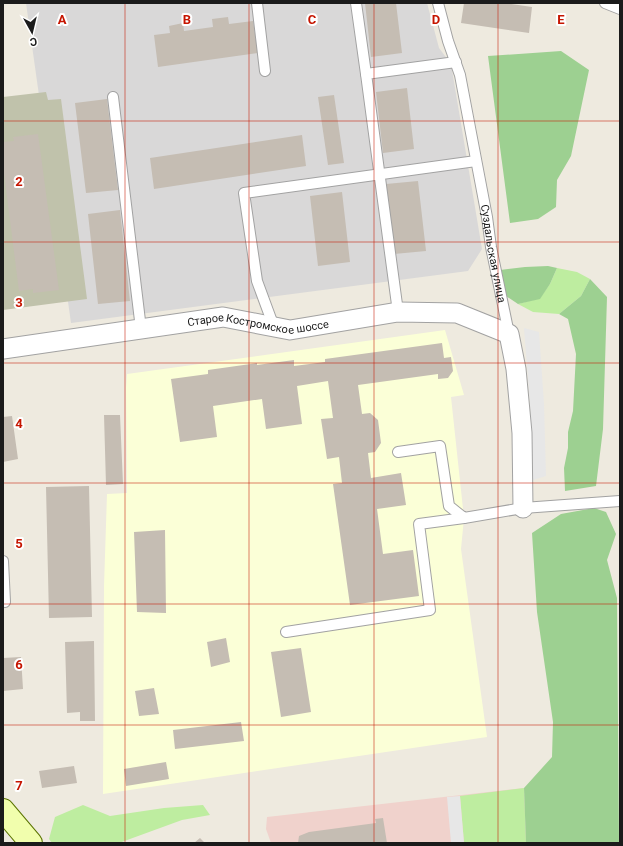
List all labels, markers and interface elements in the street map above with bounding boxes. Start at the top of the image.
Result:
north arrow [12,12,52,52]
text: A [58,12,67,27]
text: B [183,12,191,27]
text: C [308,12,317,27]
text: D [432,12,440,27]
text: E [557,12,565,27]
text: С [29,34,38,48]
text: 2 [15,174,23,189]
street label: Суздальская улица [478,203,509,304]
text: 3 [15,295,23,310]
street label: Старое Костромское шоссе [186,310,330,337]
text: 4 [15,416,23,431]
text: 5 [15,536,23,551]
text: 6 [15,657,23,672]
text: 7 [15,778,23,793]

